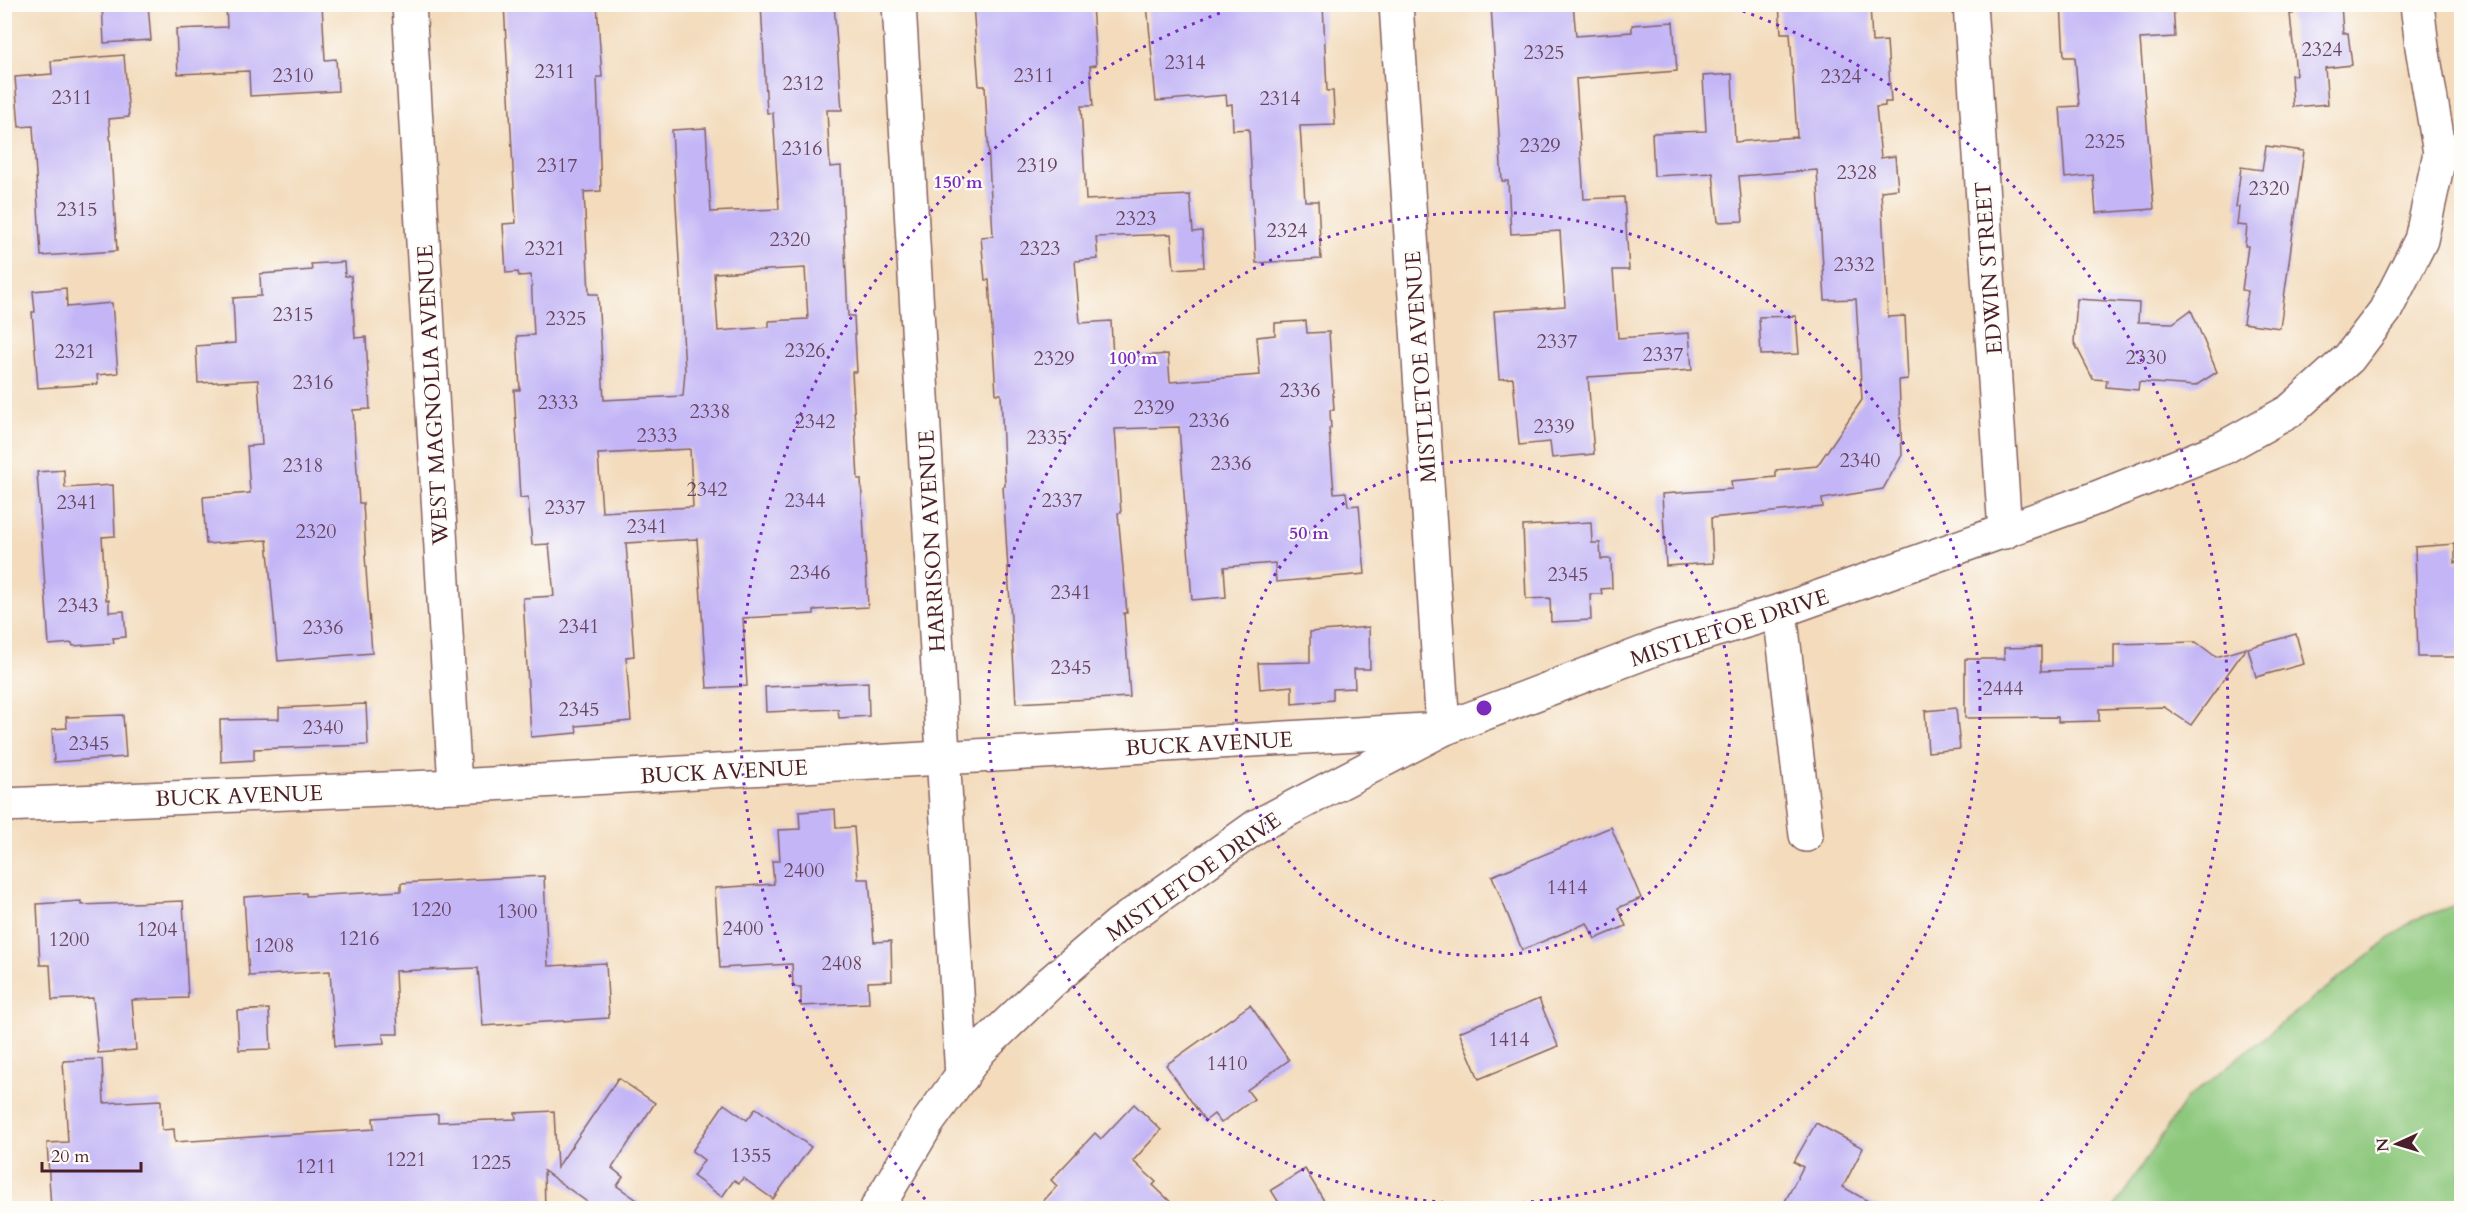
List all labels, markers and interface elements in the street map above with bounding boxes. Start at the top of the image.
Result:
house number: 2324 [2302,36,2342,63]
house number: 2325 [1524,39,1564,66]
house number: 2314 [1165,49,1205,76]
house number: 2311 [535,58,575,85]
house number: 2310 [273,62,313,89]
house number: 2311 [1014,62,1054,89]
house number: 2324 [1821,63,1861,90]
house number: 2312 [783,70,823,97]
house number: 2311 [52,84,92,111]
house number: 2314 [1260,85,1300,112]
house number: 2325 [2085,128,2125,155]
house number: 2329 [1520,132,1560,159]
house number: 2316 [782,135,822,162]
house number: 2317 [537,152,577,179]
house number: 2319 [1017,152,1057,179]
house number: 2328 [1837,159,1877,186]
text: 150 m [933,170,983,195]
house number: 2320 [2249,175,2289,202]
street label: EDWIN STREET [1968,180,2010,356]
house number: 2315 [57,196,97,223]
house number: 2323 [1116,205,1156,232]
house number: 2324 [1267,217,1307,244]
house number: 2320 [770,226,810,253]
house number: 2321 [525,235,565,262]
house number: 2323 [1020,235,1060,262]
street label: WEST MAGNOLIA AVENUE [410,244,456,547]
street label: MISTLETOE AVENUE [1398,250,1444,484]
house number: 2332 [1834,251,1874,278]
house number: 2315 [273,301,313,328]
house number: 2325 [546,305,586,332]
house number: 2337 [1537,328,1577,355]
house number: 2326 [785,337,825,364]
house number: 2321 [55,338,95,365]
house number: 2337 [1643,341,1683,368]
house number: 2330 [2126,344,2166,371]
house number: 2329 [1034,345,1074,372]
text: 100 m [1108,346,1158,371]
house number: 2316 [293,369,333,396]
house number: 2336 [1280,377,1320,404]
house number: 2333 [538,389,578,416]
house number: 2329 [1134,394,1174,421]
house number: 2338 [690,398,730,425]
house number: 2336 [1189,407,1229,434]
house number: 2342 [795,408,835,435]
house number: 2339 [1534,413,1574,440]
house number: 2333 [637,422,677,449]
house number: 2335 [1027,424,1067,451]
street label: HARRISON AVENUE [911,429,953,653]
house number: 2340 [1840,447,1880,474]
house number: 2336 [1211,450,1251,477]
house number: 2318 [283,452,323,479]
house number: 2342 [687,476,727,503]
house number: 2344 [785,487,825,514]
house number: 2337 [1042,487,1082,514]
house number: 2341 [57,489,97,516]
house number: 2337 [545,494,585,521]
house number: 2341 [627,513,667,540]
house number: 2320 [296,518,336,545]
text: 50 m [1289,521,1329,546]
house number: 2346 [790,559,830,586]
house number: 2345 [1548,561,1588,588]
house number: 2341 [1051,579,1091,606]
street label: MISTLETOE DRIVE [1626,582,1833,674]
house number: 2343 [58,592,98,619]
house number: 2341 [559,613,599,640]
house number: 2336 [303,614,343,641]
house number: 2345 [1051,654,1091,681]
house number: 2444 [1983,675,2023,702]
house number: 2345 [559,696,599,723]
centre of rings [1474,698,1494,718]
house number: 2340 [303,714,343,741]
street label: BUCK AVENUE [1125,725,1294,763]
house number: 2345 [69,730,109,757]
street label: BUCK AVENUE [640,753,809,791]
street label: BUCK AVENUE [155,778,323,814]
street label: MISTLETOE DRIVE [1100,805,1287,949]
house number: 2400 [784,857,824,884]
house number: 1414 [1547,874,1587,901]
house number: 1220 [411,896,451,923]
house number: 1300 [497,898,537,925]
house number: 2400 [723,915,763,942]
house number: 1204 [137,916,177,943]
house number: 1216 [339,925,379,952]
house number: 1200 [49,926,89,953]
house number: 1208 [254,932,294,959]
house number: 2408 [822,950,862,977]
house number: 1414 [1489,1026,1529,1053]
house number: 1410 [1207,1050,1247,1077]
north arrow [2367,1114,2427,1174]
scale bar [42,1135,141,1173]
text: N [2372,1137,2394,1153]
house number: 1355 [731,1142,771,1169]
text: 20 m [51,1144,90,1169]
house number: 1221 [386,1146,426,1173]
house number: 1225 [471,1149,511,1176]
house number: 1211 [296,1153,336,1180]

